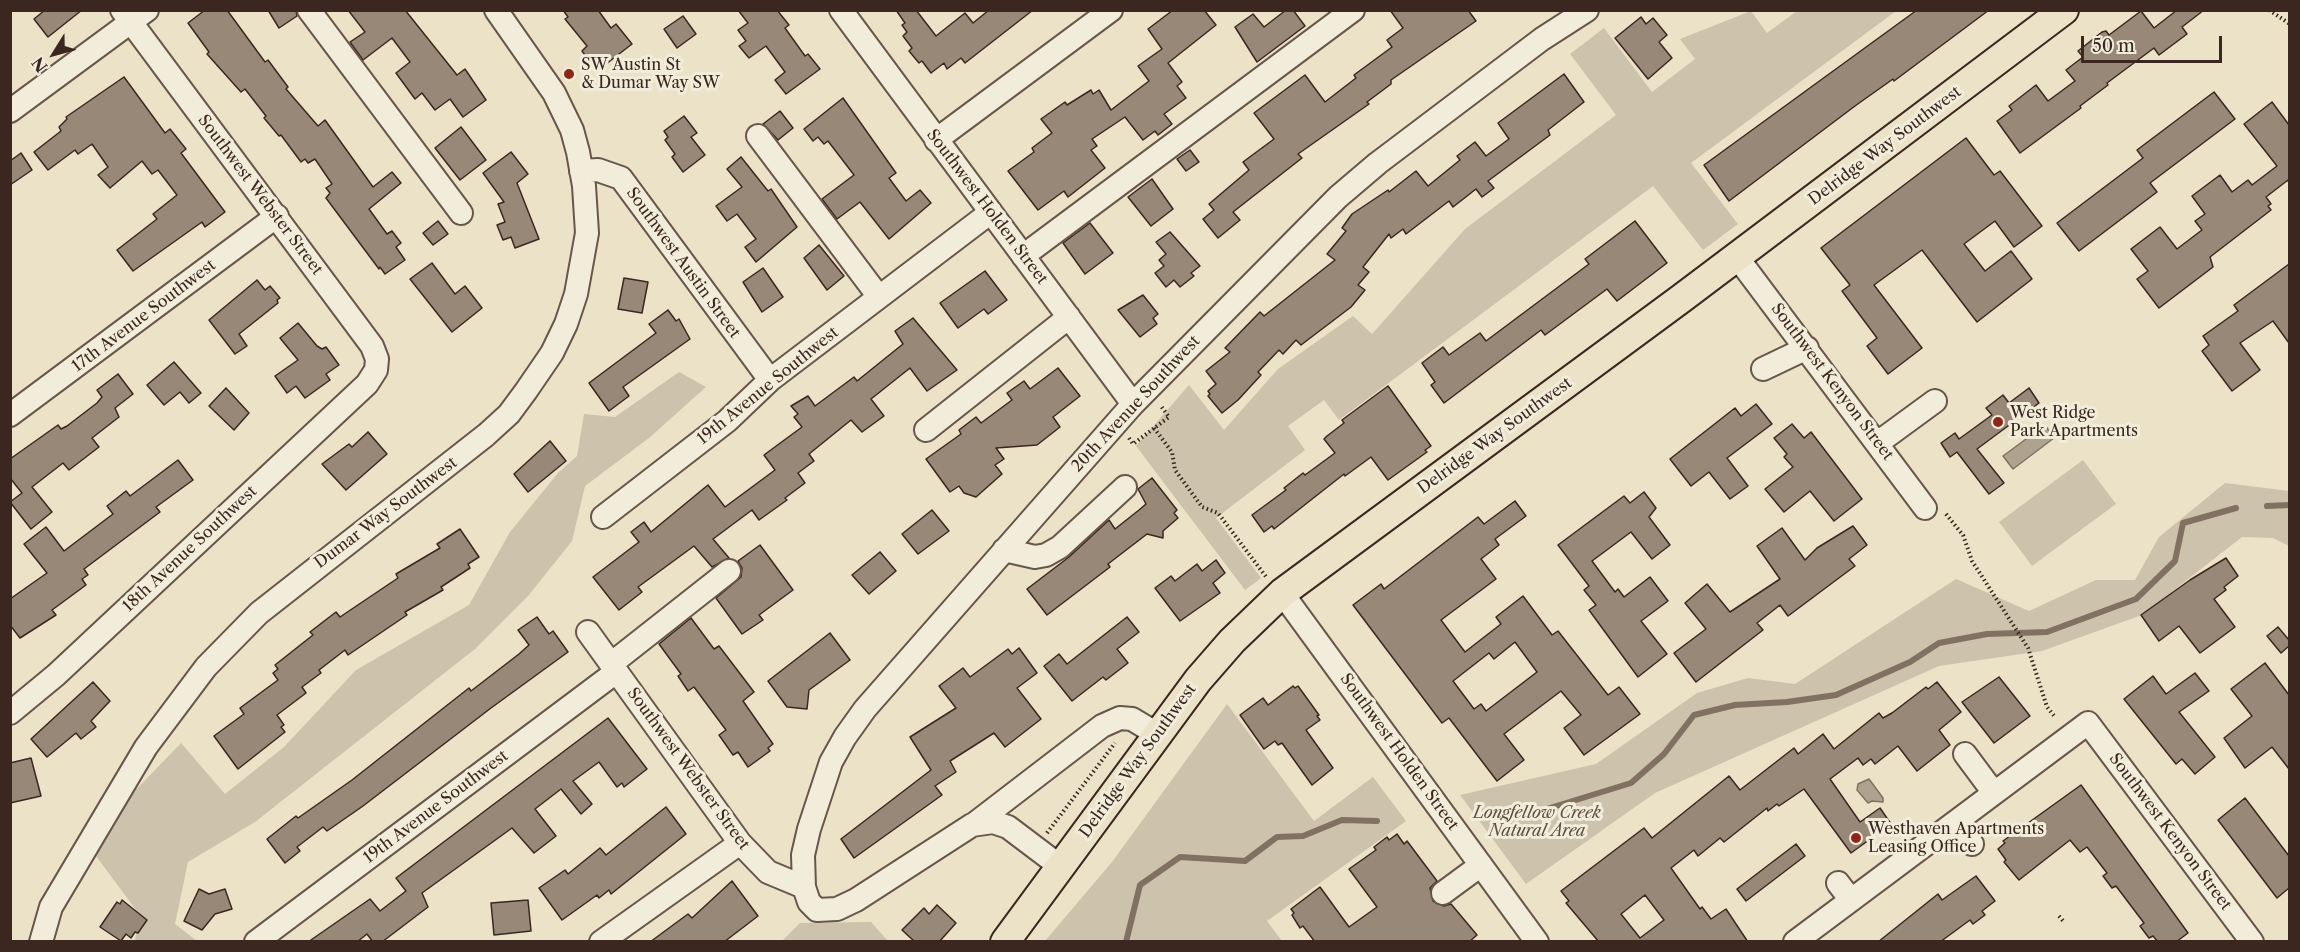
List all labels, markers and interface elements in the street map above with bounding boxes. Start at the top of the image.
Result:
north arrow [24,24,84,84]
scale bar [2084,24,2225,62]
text: 50 m [2092,35,2135,57]
text: N [27,53,52,76]
place label: SW Austin St & Dumar Way SW [581,55,720,93]
marker: SW Austin St & Dumar Way SW [562,67,576,81]
street label: Delridge Way Southwest [1805,82,1965,210]
street label: Southwest Webster Street [193,111,327,279]
street label: Southwest Holden Street [922,126,1052,288]
street label: Southwest Austin Street [622,184,744,342]
street label: 17th Avenue Southwest [69,256,219,376]
street label: Southwest Kenyon Street [1767,300,1897,464]
street label: 19th Avenue Southwest [694,323,842,449]
street label: 20th Avenue Southwest [1068,332,1204,476]
street label: Delridge Way Southwest [1414,374,1576,498]
place label: West Ridge Park Apartments [2010,403,2138,441]
marker: West Ridge Park Apartments [1991,415,2005,429]
street label: Dumar Way Southwest [311,453,461,573]
street label: 18th Avenue Southwest [119,482,261,616]
street label: Southwest Holden Street [1336,670,1462,834]
street label: Delridge Way Southwest [1076,680,1200,842]
street label: Southwest Webster Street [623,684,753,854]
street label: 19th Avenue Southwest [360,746,512,868]
street label: Southwest Kenyon Street [2105,750,2235,914]
park label: Longfellow Creek Natural Area [1473,803,1601,841]
place label: Westhaven Apartments Leasing Office [1868,819,2044,857]
marker: Westhaven Apartments Leasing Office [1849,831,1863,845]

